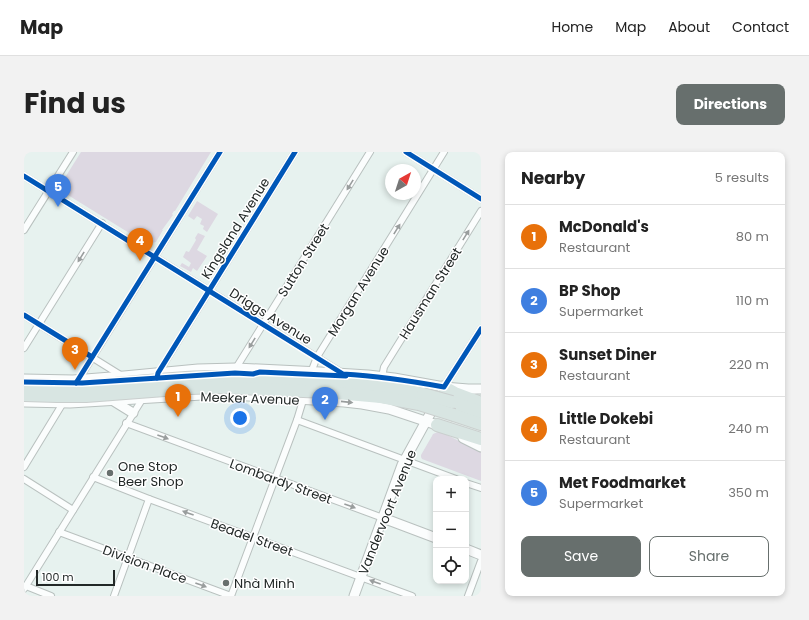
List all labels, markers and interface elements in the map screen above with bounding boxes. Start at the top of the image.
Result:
text: Map [20,14,63,41]
text: Home [551,17,593,37]
text: Map [615,17,646,37]
text: About [668,17,710,37]
text: Contact [732,17,789,37]
text: Find us [24,84,126,123]
button: Directions [676,84,785,125]
north arrow [385,164,421,200]
text: Nearby [521,166,585,190]
text: 5 results [715,168,769,187]
pin: 5 [45,174,71,207]
street label: Kingsland Avenue [197,174,274,283]
one-way arrow [346,180,354,190]
text: McDonald's [559,216,649,237]
street label: Sutton Street [273,220,334,301]
one-way arrow [393,223,400,235]
text: 1 [532,227,536,246]
text: 80 m [736,227,769,246]
pin: 4 [127,228,153,261]
one-way arrow [462,230,470,241]
text: Restaurant [559,238,630,257]
street label: Morgan Avenue [323,243,394,340]
street label: Hausman Street [395,244,466,343]
one-way arrow [78,251,85,262]
text: BP Shop [559,280,621,301]
street label: Driggs Avenue [226,283,316,349]
text: 2 [530,291,538,310]
text: 110 m [736,291,769,310]
text: Supermarket [559,302,643,321]
pin: 3 [62,337,88,370]
one-way arrow [248,337,255,349]
text: Sunset Diner [559,344,656,365]
text: 3 [530,355,538,374]
text: 220 m [729,355,769,374]
text: Restaurant [559,366,630,385]
pin: 1 [165,384,191,417]
street label: Meeker Avenue [200,387,300,410]
pin: 2 [312,387,338,420]
one-way arrow [341,399,354,406]
your location [230,408,250,428]
text: Little Dokebi [559,408,653,429]
text: 4 [530,419,538,438]
text: 240 m [728,419,769,438]
text: Restaurant [559,430,630,449]
one-way arrow [157,435,169,441]
street label: Vandervoort Avenue [354,447,421,578]
street label: Lombardy Street [227,454,335,509]
place label: One Stop Beer Shop [118,457,184,491]
marker: One Stop Beer Shop [105,468,115,478]
text: Met Foodmarket [559,472,686,493]
map controls [433,476,469,584]
button: + [433,476,469,512]
text: 5 [530,483,538,502]
text: 350 m [728,483,769,502]
text: Supermarket [559,494,643,513]
one-way arrow [345,504,357,510]
one-way arrow [181,510,193,516]
button: − [433,512,469,548]
street label: Beadel Street [208,514,296,561]
button: Save [521,536,641,577]
button: Share [649,536,769,577]
street label: Division Place [100,540,190,589]
button: locate [433,548,469,584]
scale bar [36,568,115,587]
text: 100 m [42,569,74,585]
place label: Nhà Minh [234,574,295,593]
marker: Nhà Minh [221,578,231,588]
one-way arrow [369,579,381,585]
one-way arrow [195,582,207,588]

